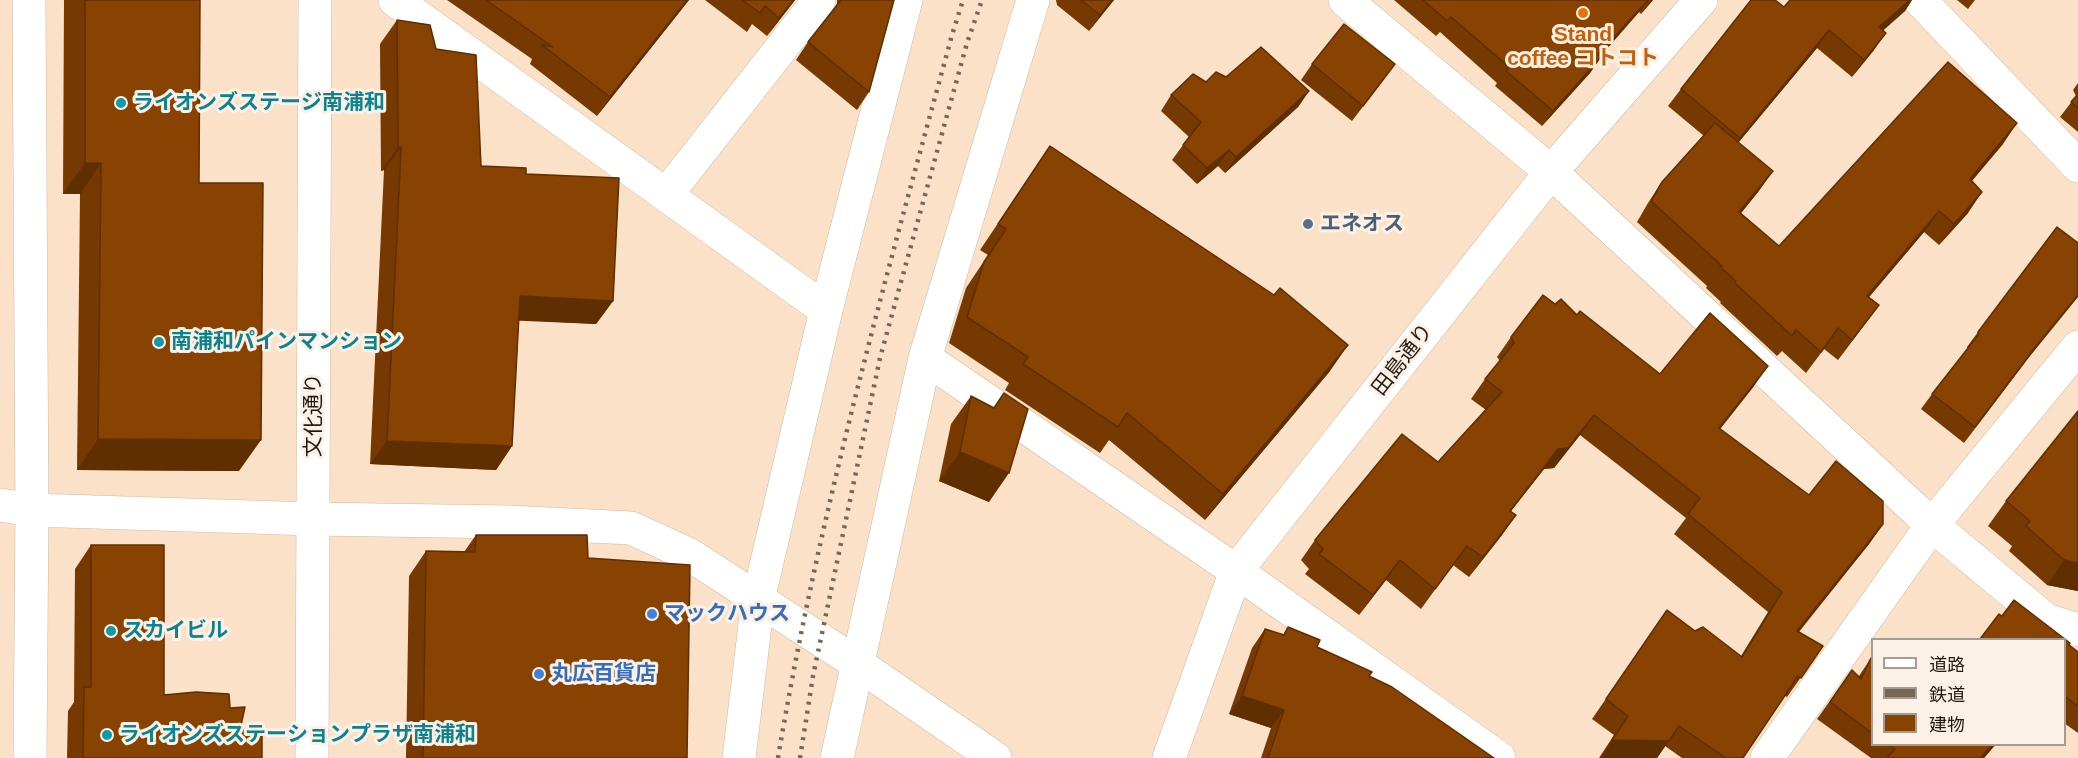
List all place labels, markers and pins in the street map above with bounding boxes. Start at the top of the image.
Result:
marker: Stand coffee コトコト [1576,6,1590,20]
place label: Stand coffee コトコト [1507,22,1659,72]
place label: ライオンズステージ南浦和 [133,90,385,116]
marker: ライオンズステージ南浦和 [114,96,128,110]
place label: エネオス [1320,211,1404,237]
marker: エネオス [1301,217,1315,231]
place label: 南浦和パインマンション [171,329,402,355]
marker: 南浦和パインマンション [152,335,166,349]
place label: マックハウス [664,601,790,627]
marker: マックハウス [645,607,659,621]
place label: スカイビル [123,618,228,644]
marker: スカイビル [104,624,118,638]
place label: 丸広百貨店 [551,661,656,687]
marker: 丸広百貨店 [532,667,546,681]
place label: ライオンズステーションプラザ南浦和 [119,722,476,748]
marker: ライオンズステーションプラザ南浦和 [100,728,114,742]

